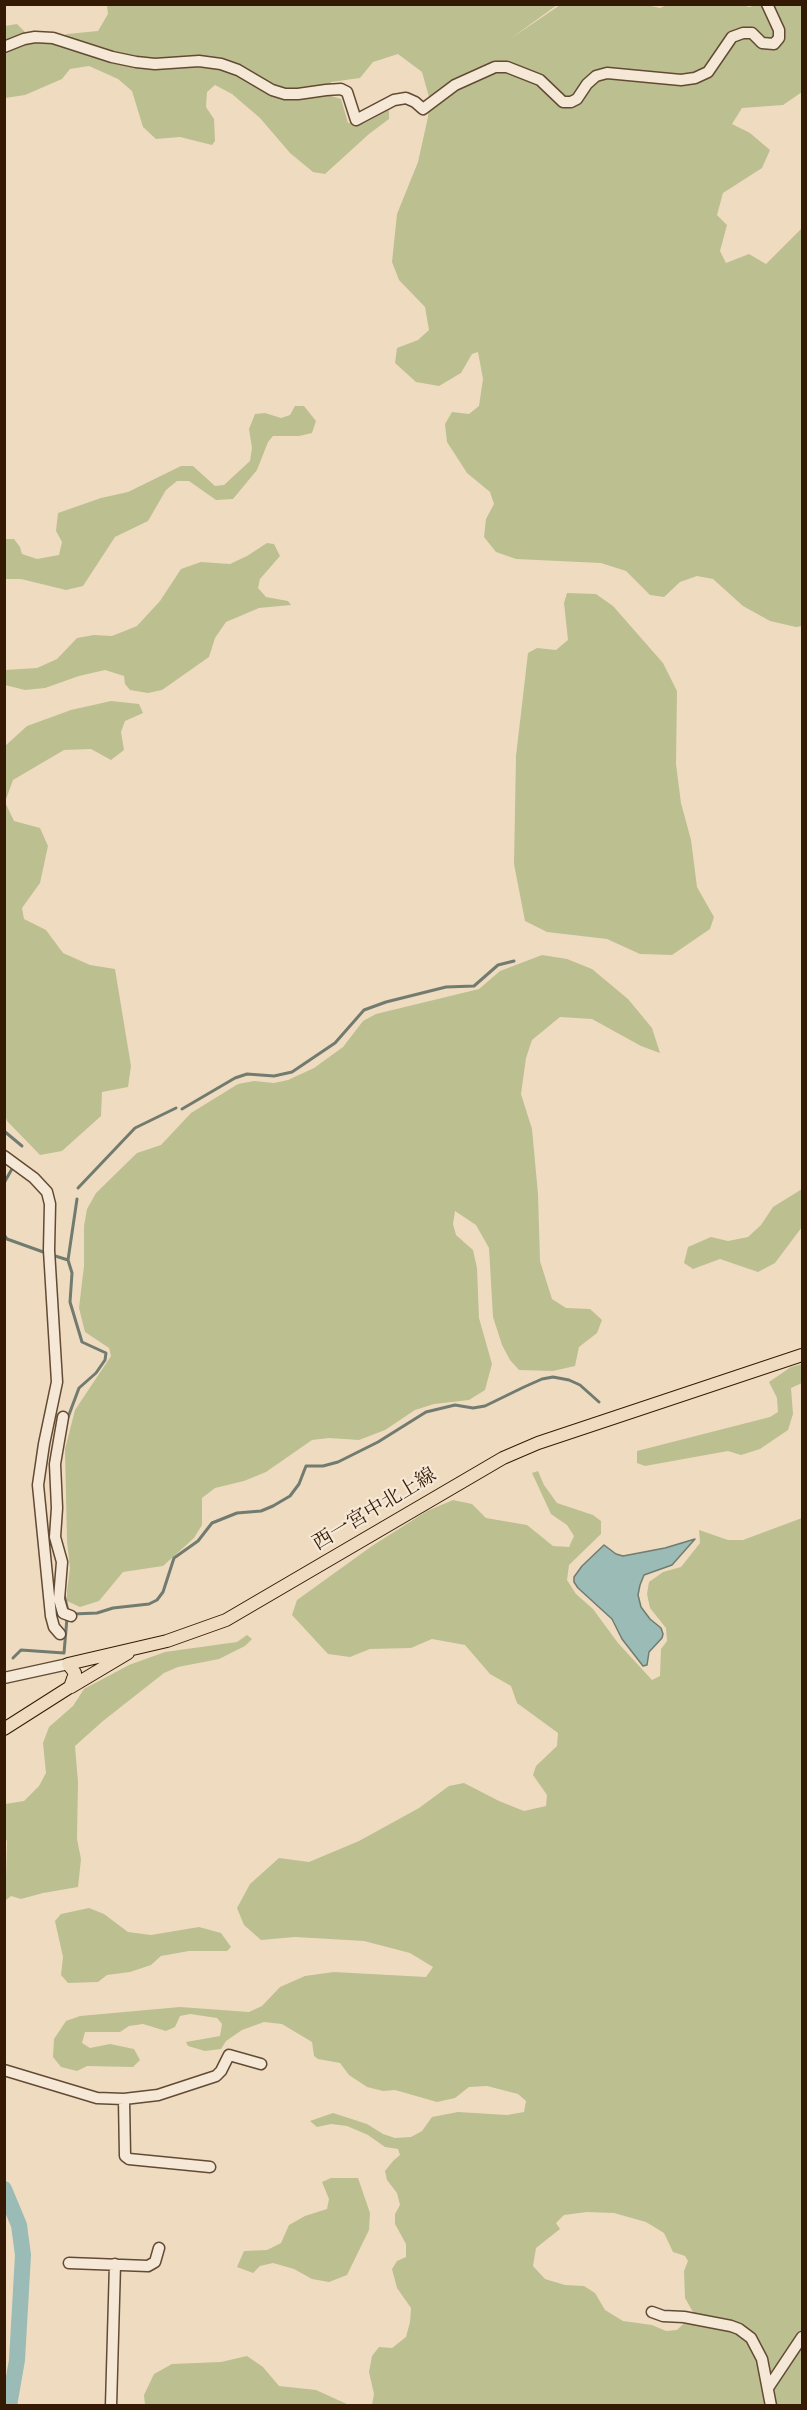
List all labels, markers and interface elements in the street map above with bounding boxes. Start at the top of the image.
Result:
street label: 西一宮中北上線 [309,1464,441,1556]

